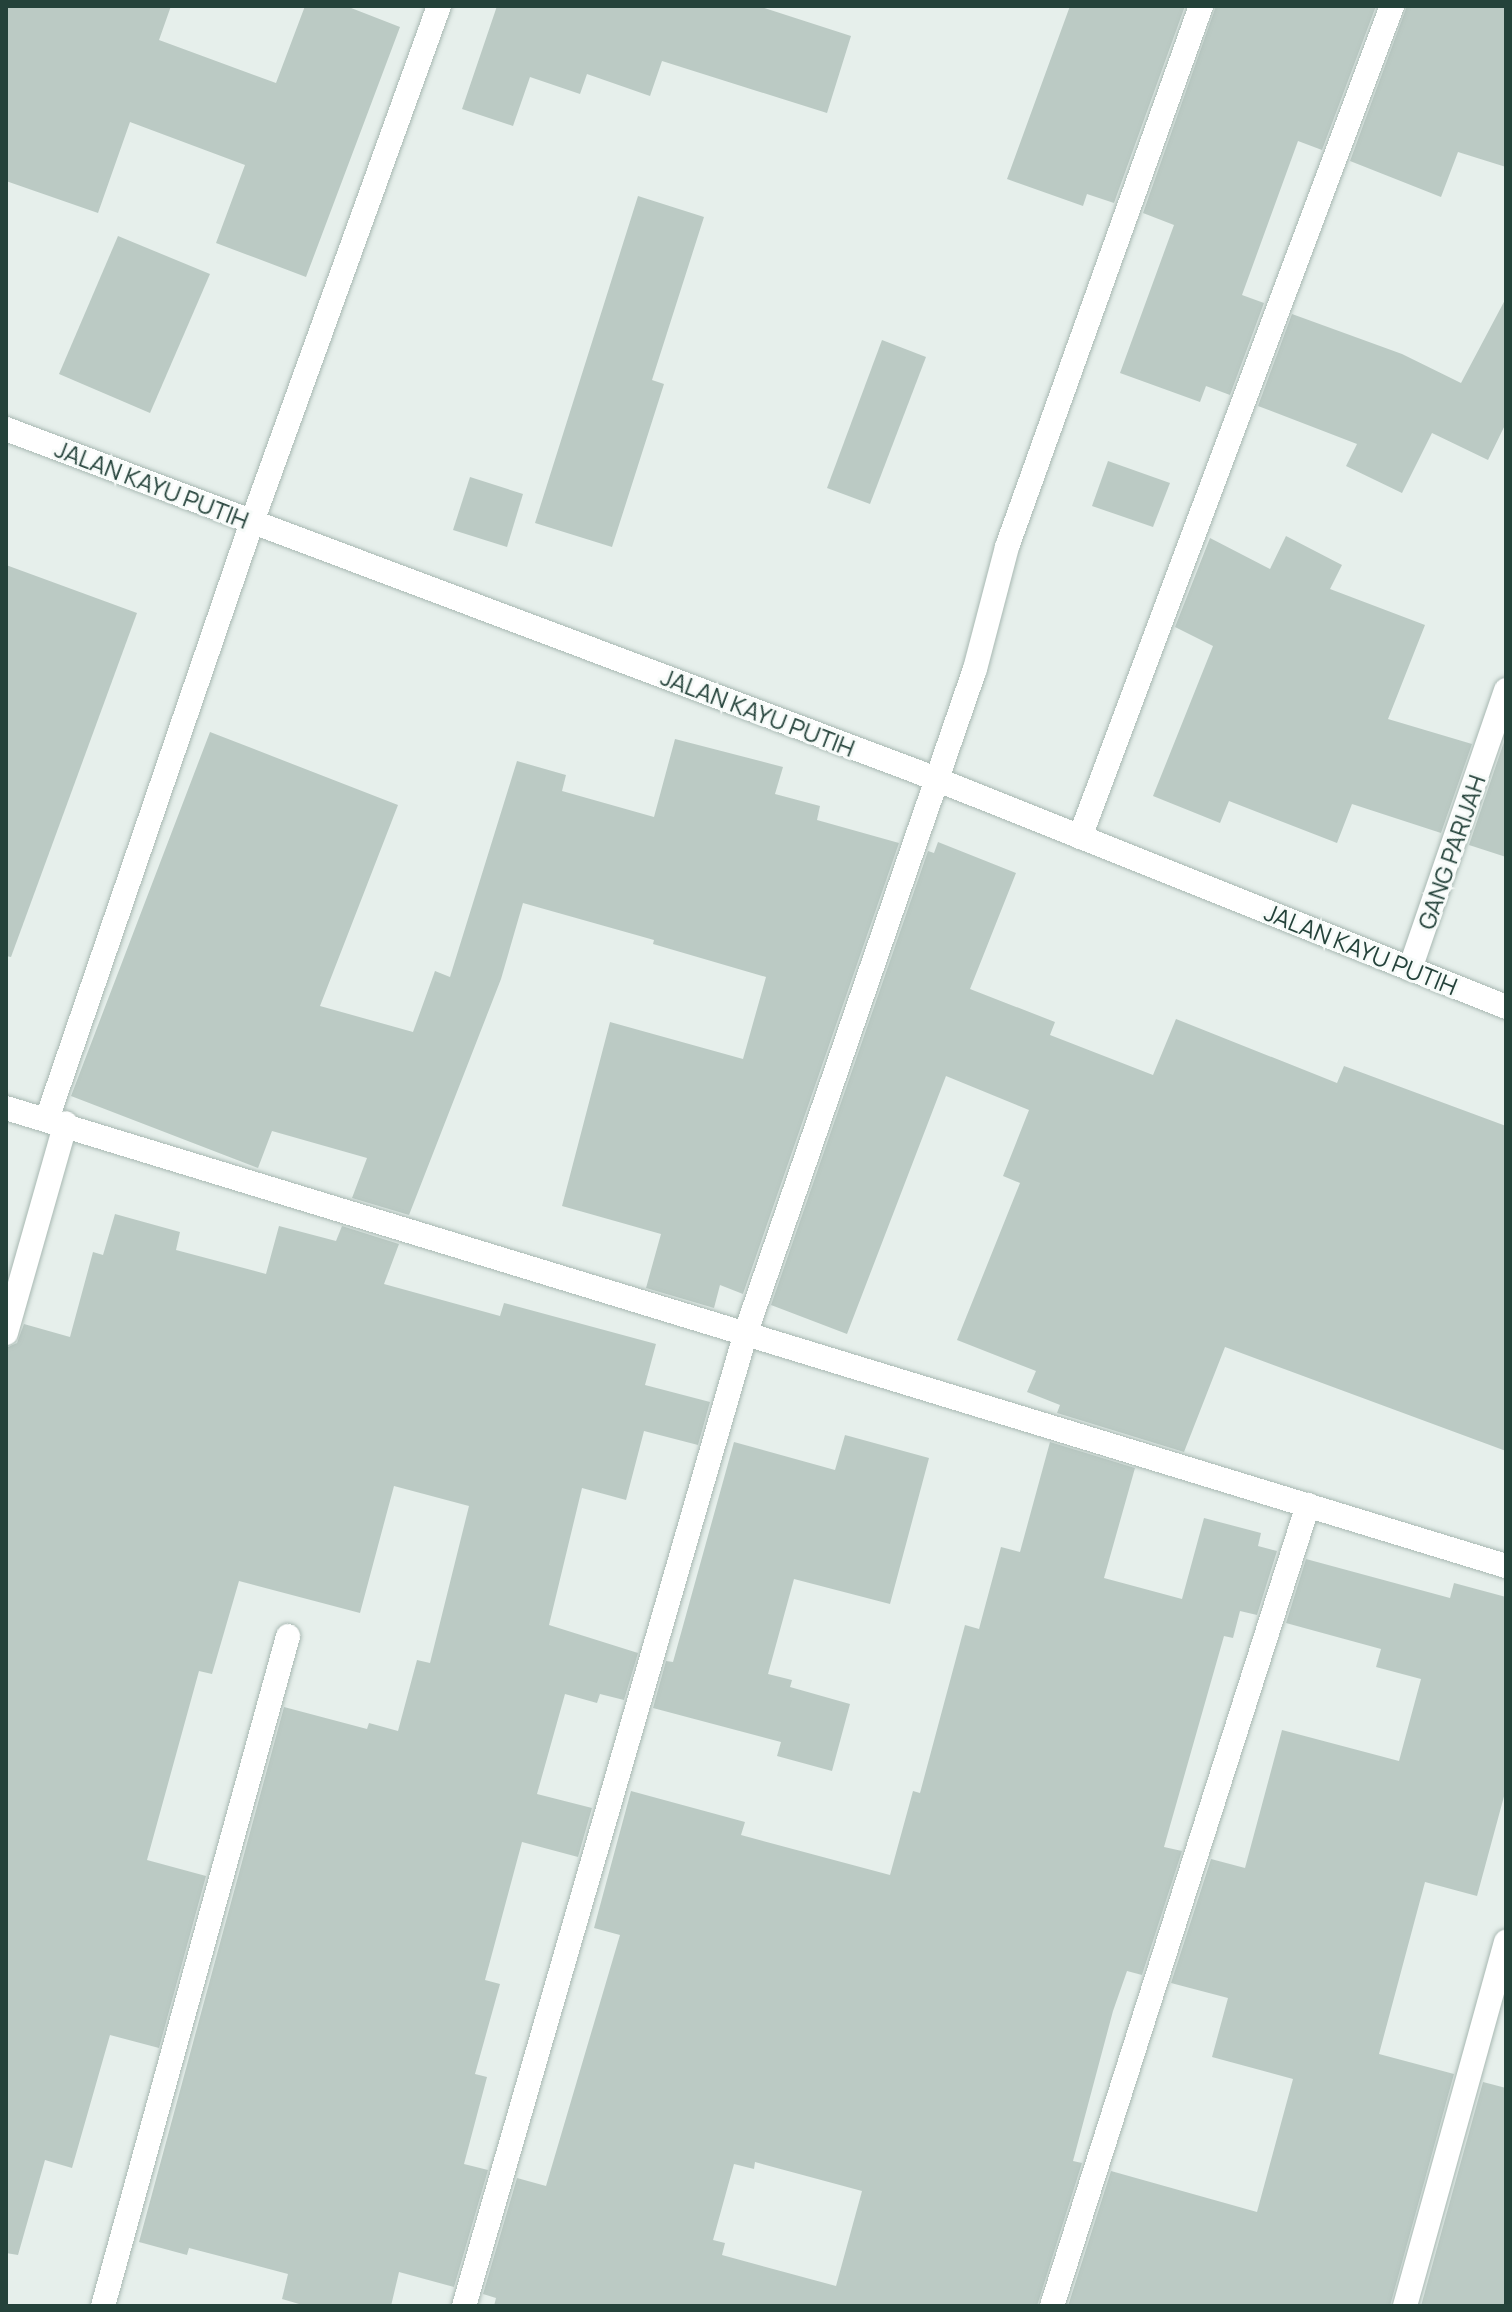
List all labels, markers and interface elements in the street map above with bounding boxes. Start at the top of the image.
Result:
street label: JALAN KAYU PUTIH [51,434,253,534]
street label: JALAN KAYU PUTIH [657,662,859,762]
street label: GANG PARIJAH [1411,771,1491,933]
street label: JALAN KAYU PUTIH [1260,897,1462,1001]

